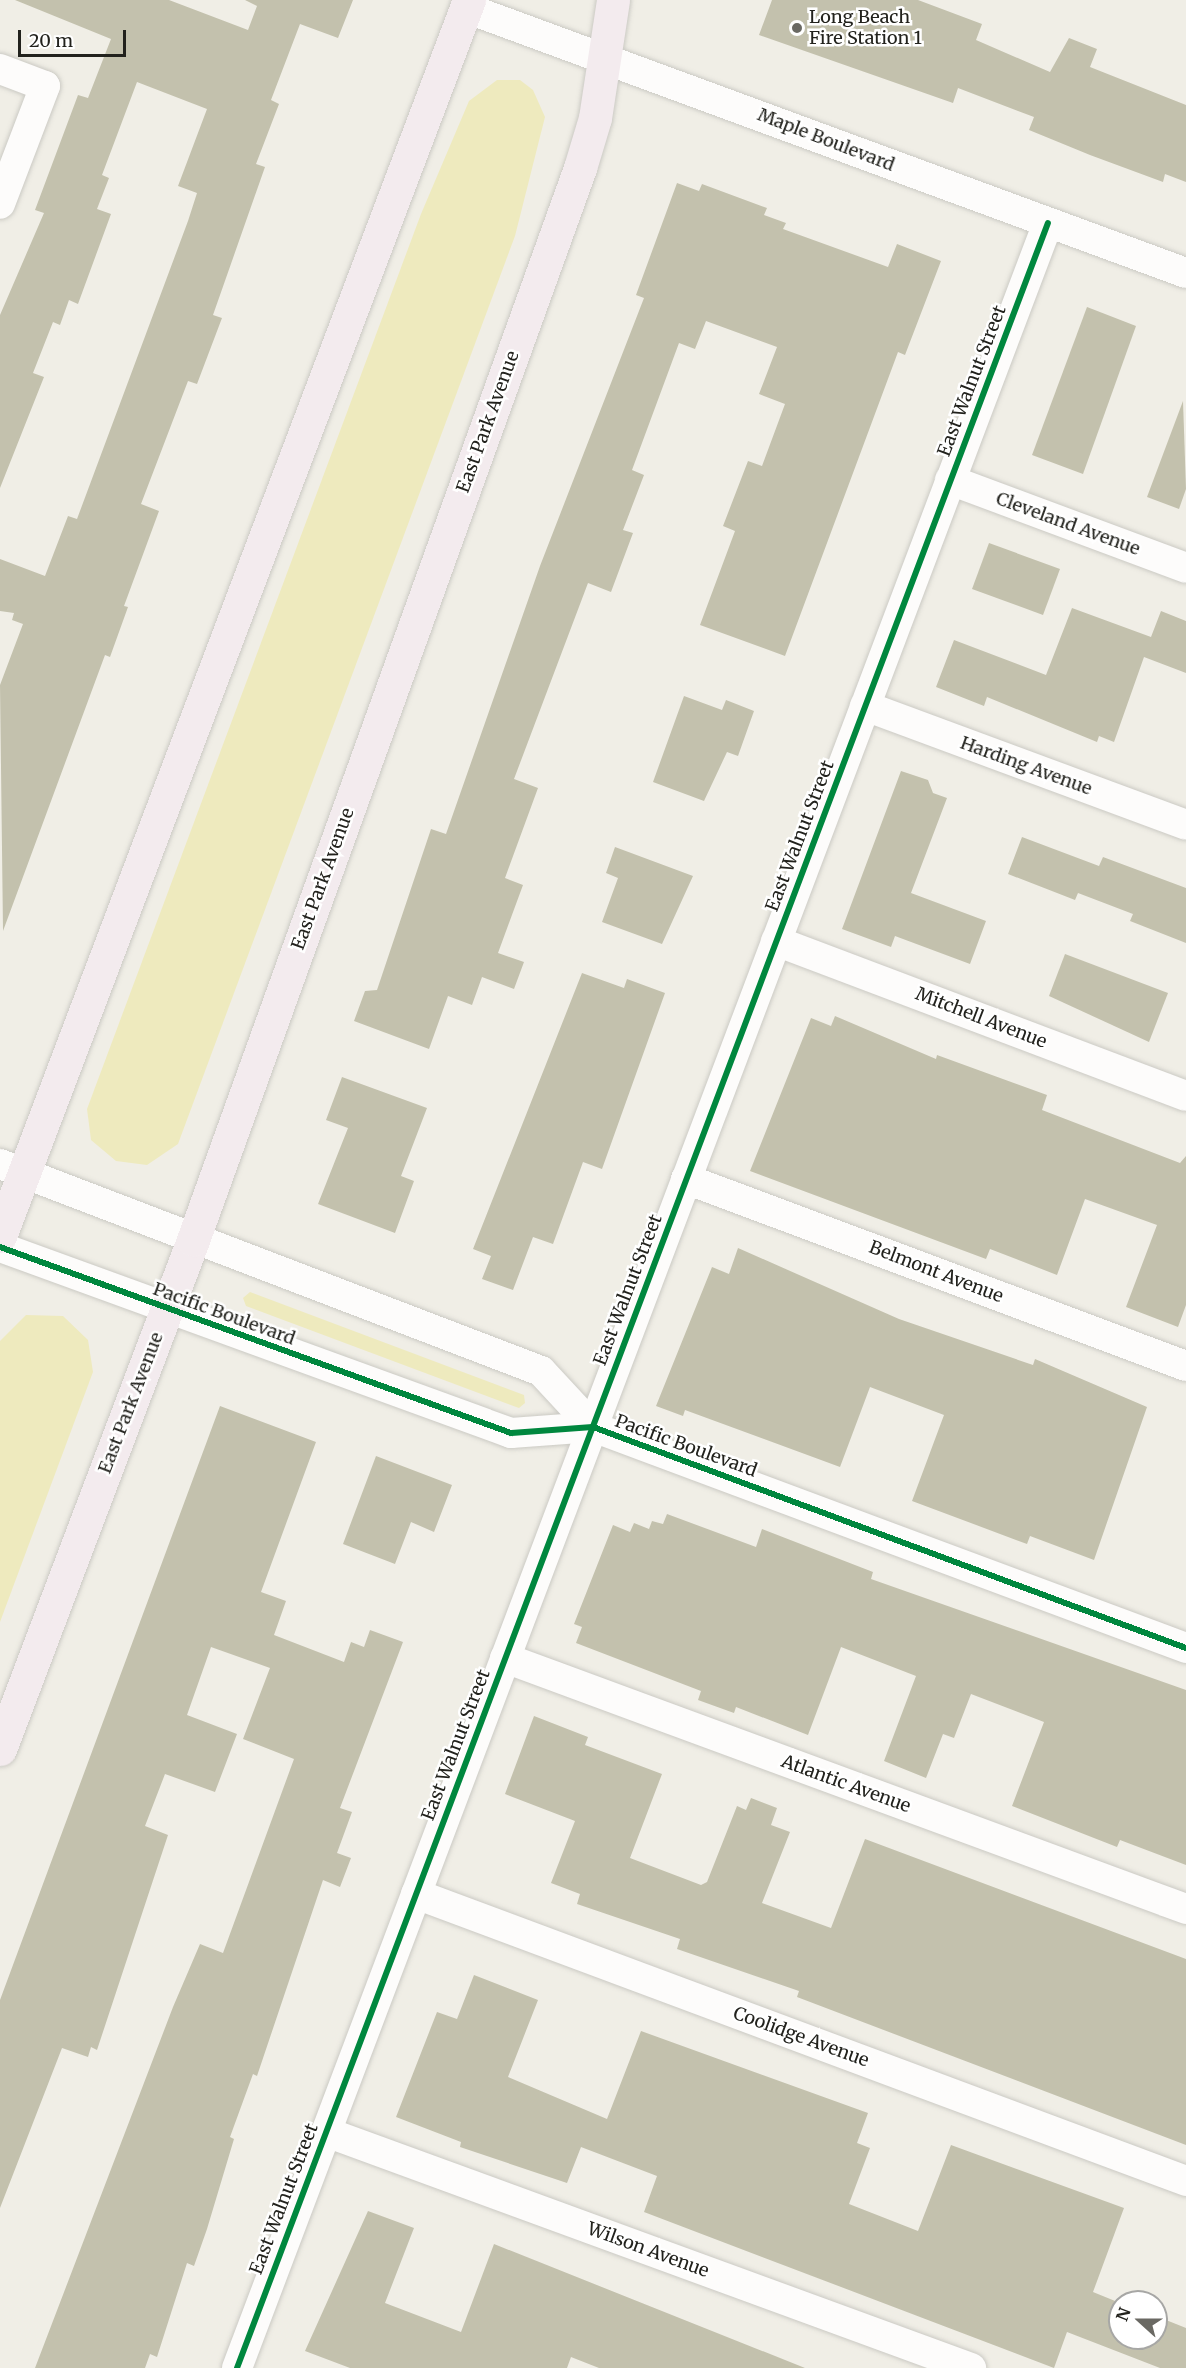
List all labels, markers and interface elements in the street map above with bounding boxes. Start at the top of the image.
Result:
place label: Long Beach Fire Station 1 [809,7,922,50]
scale bar [21,18,129,56]
marker: Long Beach Fire Station 1 [790,21,804,35]
text: 20 m [29,29,73,52]
street label: Maple Boulevard [754,104,898,176]
street label: East Walnut Street [933,303,1011,459]
street label: East Park Avenue [452,348,524,496]
street label: Cleveland Avenue [993,488,1143,560]
street label: Harding Avenue [957,732,1095,800]
street label: East Walnut Street [761,758,839,914]
street label: East Park Avenue [287,805,359,953]
street label: Mitchell Avenue [912,983,1050,1053]
street label: East Walnut Street [589,1212,667,1368]
street label: Belmont Avenue [866,1236,1006,1308]
street label: Pacific Boulevard [150,1278,298,1350]
street label: East Park Avenue [94,1329,168,1477]
street label: Pacific Boulevard [612,1410,760,1482]
street label: East Walnut Street [417,1667,495,1823]
street label: Atlantic Avenue [779,1751,913,1817]
street label: Coolidge Avenue [730,2002,872,2072]
street label: East Walnut Street [245,2121,323,2277]
street label: Wilson Avenue [584,2218,712,2282]
north arrow [1108,2290,1168,2350]
text: N [1111,2305,1135,2324]

